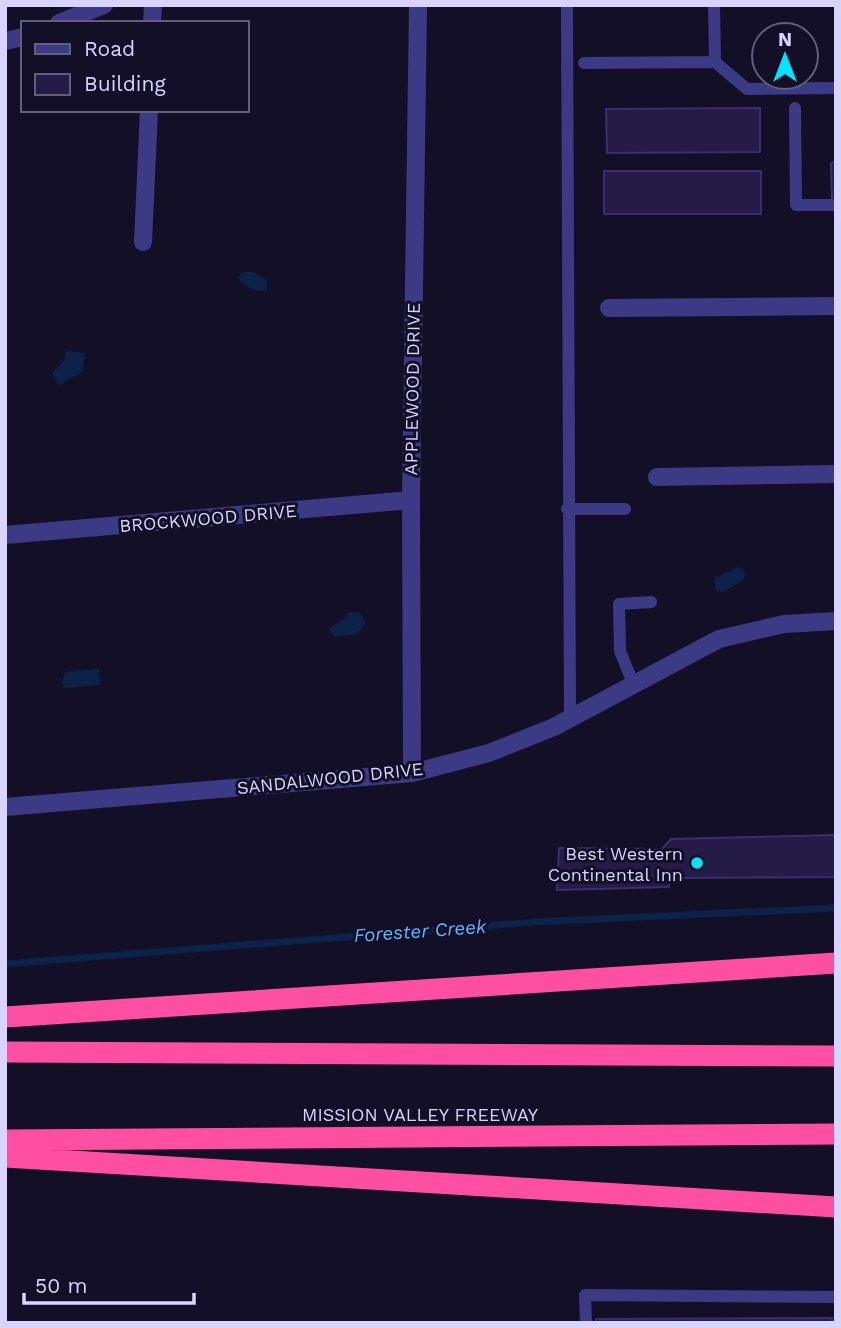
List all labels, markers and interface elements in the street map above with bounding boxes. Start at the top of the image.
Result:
legend [21,21,248,112]
north arrow [750,21,820,91]
text: N [778,28,792,51]
text: Road [84,36,135,61]
text: Building [84,71,166,96]
street label: APPLEWOOD DRIVE [400,302,424,476]
street label: BROCKWOOD DRIVE [118,500,298,536]
street label: SANDALWOOD DRIVE [236,758,424,798]
place label: Best Western Continental Inn [548,843,683,885]
marker: Best Western Continental Inn [689,855,705,871]
water label: Forester Creek [353,915,488,947]
street label: MISSION VALLEY FREEWAY [302,1104,539,1125]
scale bar [24,1262,194,1306]
text: 50 m [35,1273,87,1298]

